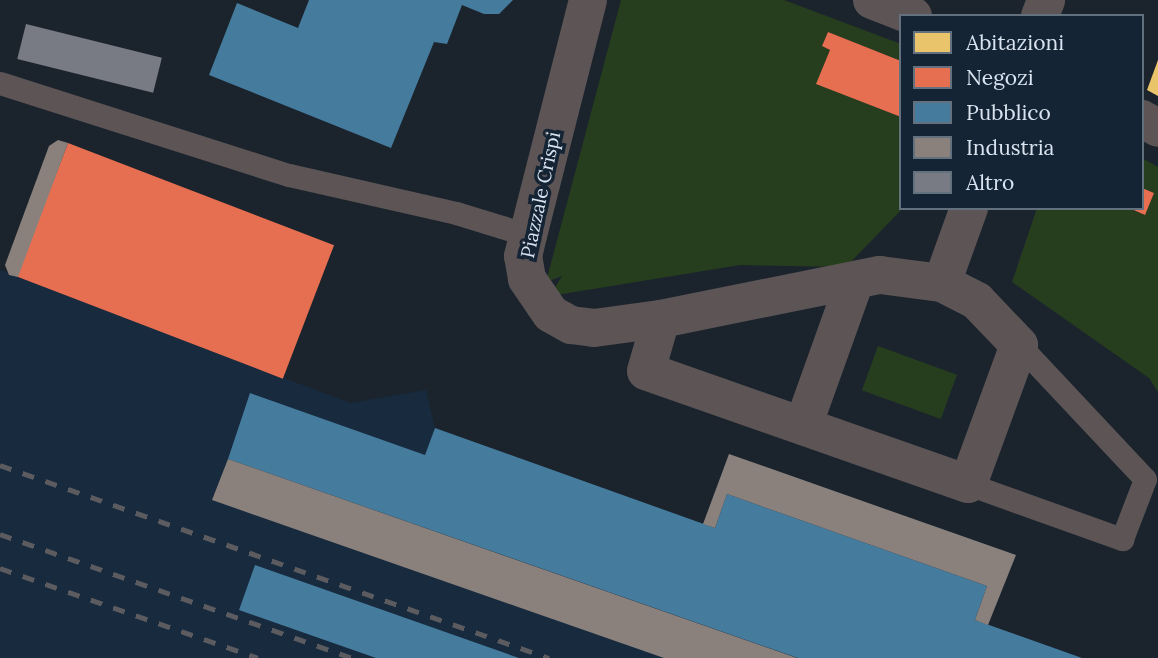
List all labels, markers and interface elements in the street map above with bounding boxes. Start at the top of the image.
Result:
legend [899,14,1144,210]
text: Abitazioni [966,29,1064,56]
text: Negozi [966,64,1034,91]
text: Pubblico [966,99,1051,126]
street label: Piazzale Crispi [516,130,566,260]
text: Industria [966,134,1054,161]
text: Altro [966,169,1014,196]

